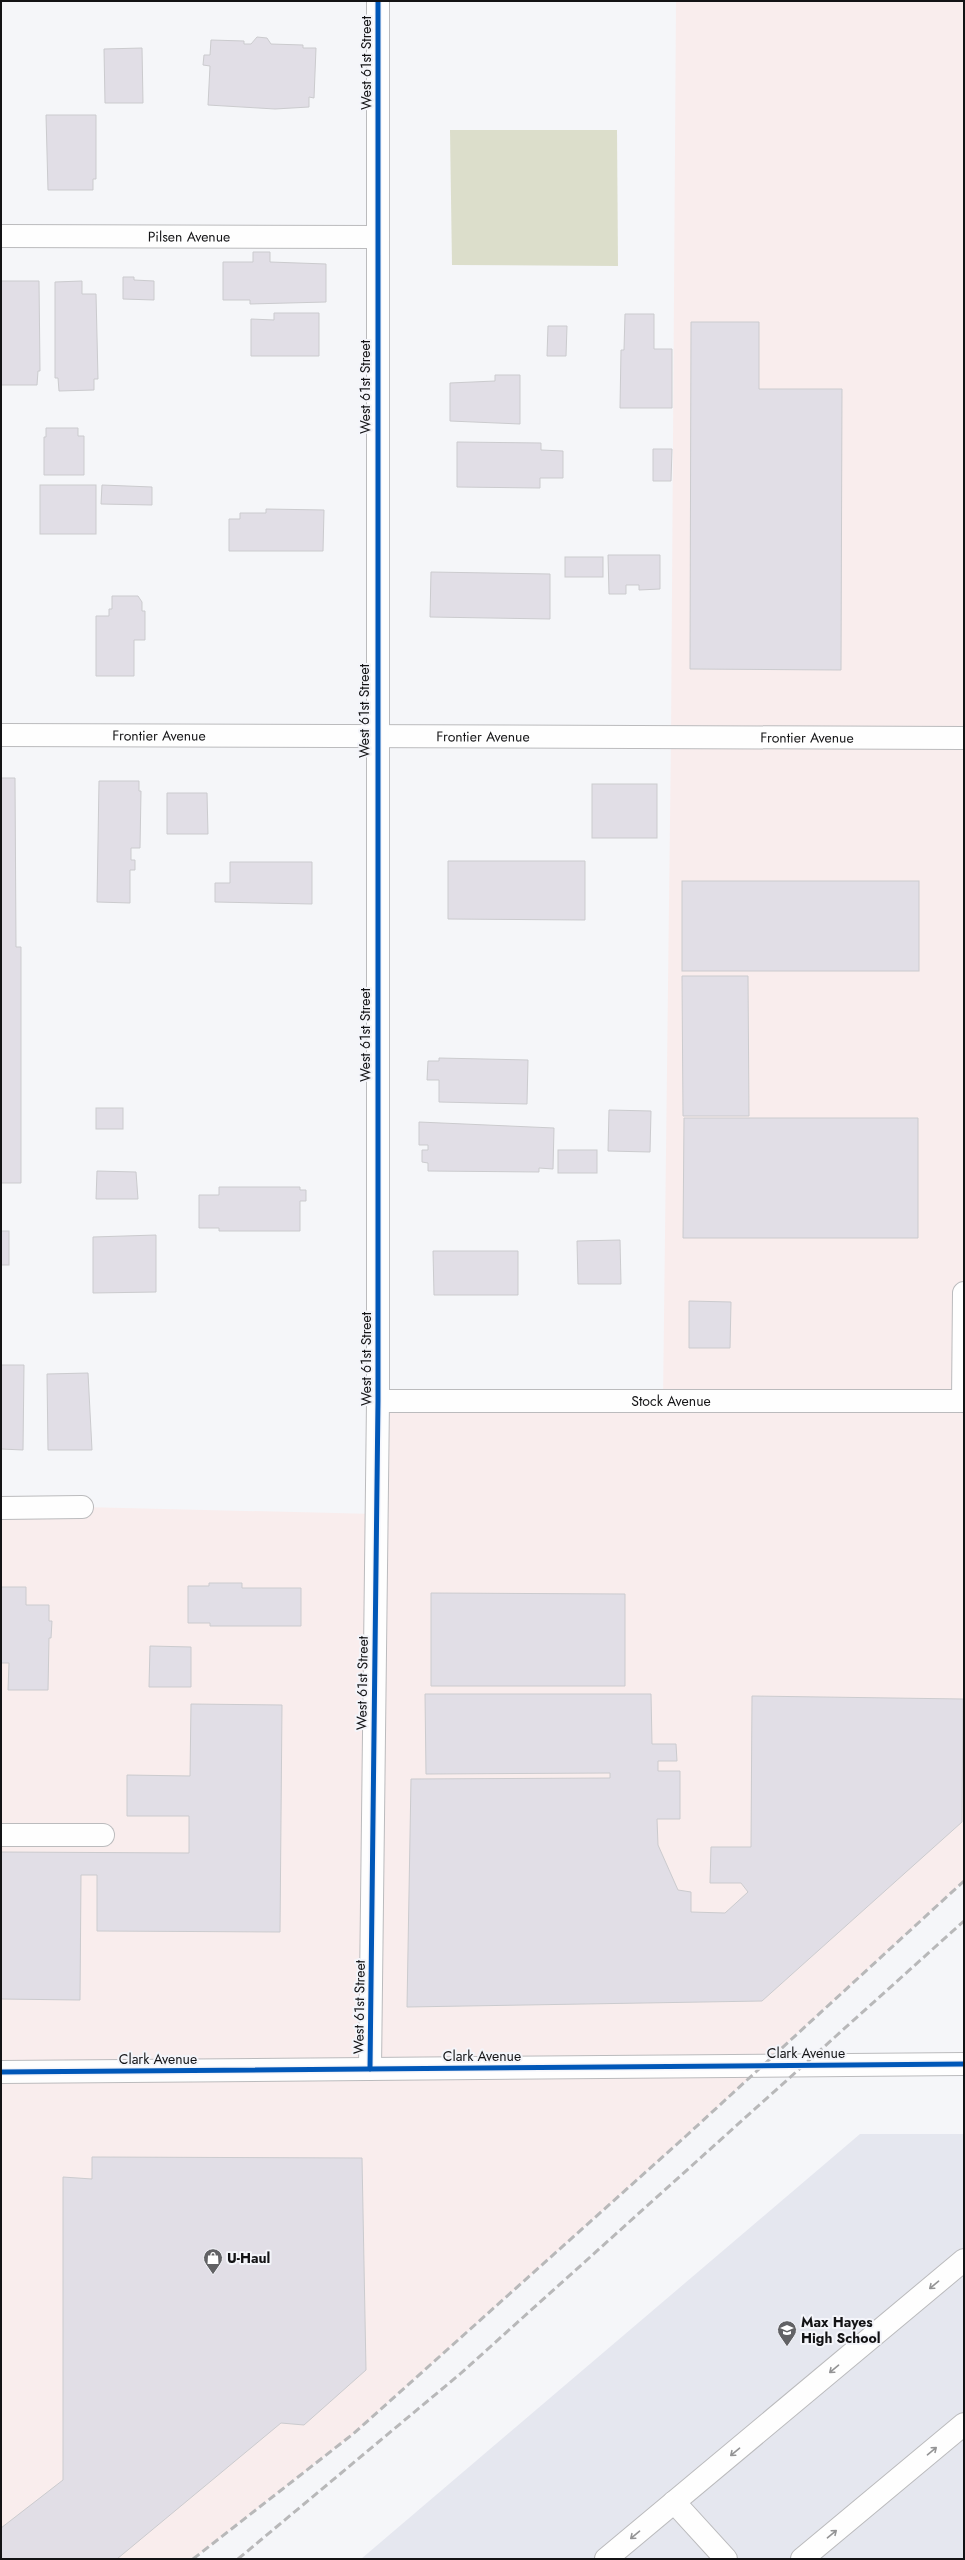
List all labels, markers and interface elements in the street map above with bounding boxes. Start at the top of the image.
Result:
street label: West 61st Street [356,15,376,110]
street label: Pilsen Avenue [148,226,230,247]
street label: West 61st Street [355,339,375,434]
street label: West 61st Street [354,663,374,758]
street label: Frontier Avenue [112,725,206,746]
street label: Frontier Avenue [436,726,530,747]
street label: Frontier Avenue [760,727,854,748]
street label: West 61st Street [355,987,375,1082]
street label: West 61st Street [356,1311,376,1406]
street label: Stock Avenue [631,1391,711,1411]
street label: West 61st Street [351,1635,373,1730]
street label: West 61st Street [348,1959,370,2054]
street label: Clark Avenue [767,2043,845,2063]
street label: Clark Avenue [443,2046,521,2066]
street label: Clark Avenue [119,2049,197,2069]
shop icon: U-Haul [202,2247,224,2275]
place label: U-Haul [227,2248,270,2268]
one-way arrow [929,2281,939,2290]
place label: Max Hayes High School [801,2312,881,2348]
school or university icon: Max Hayes High School [776,2319,798,2347]
one-way arrow [829,2364,840,2373]
one-way arrow [927,2446,937,2455]
one-way arrow [729,2447,740,2456]
one-way arrow [827,2529,838,2538]
one-way arrow [629,2531,640,2540]

